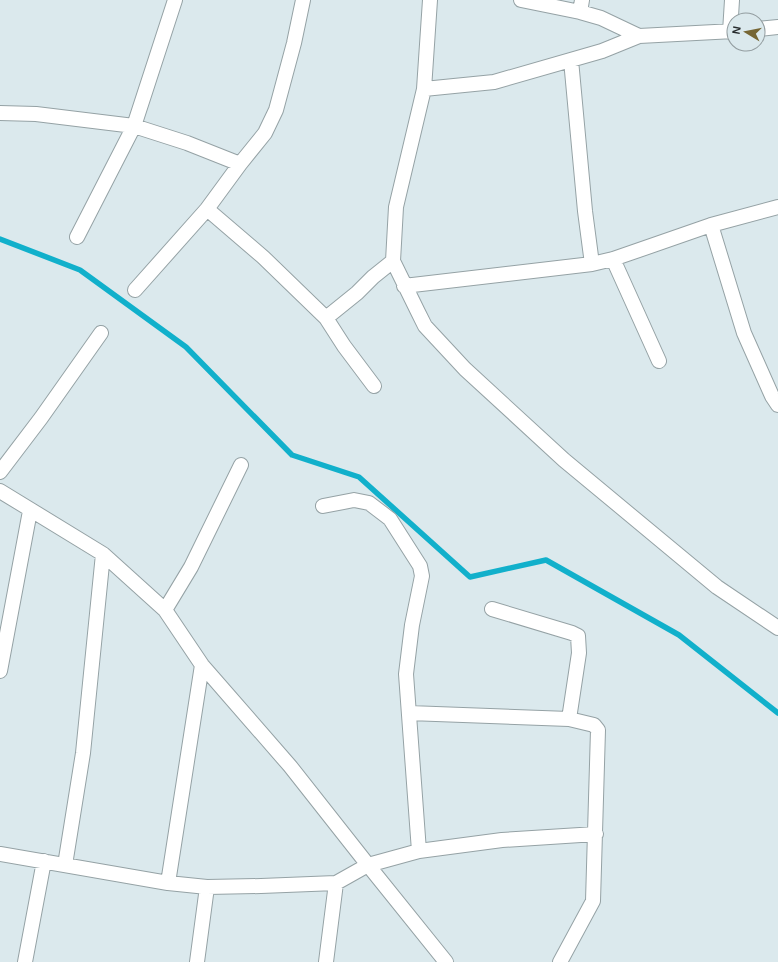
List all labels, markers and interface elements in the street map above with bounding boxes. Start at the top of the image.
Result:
north arrow [726,12,766,52]
text: N [730,25,743,35]

